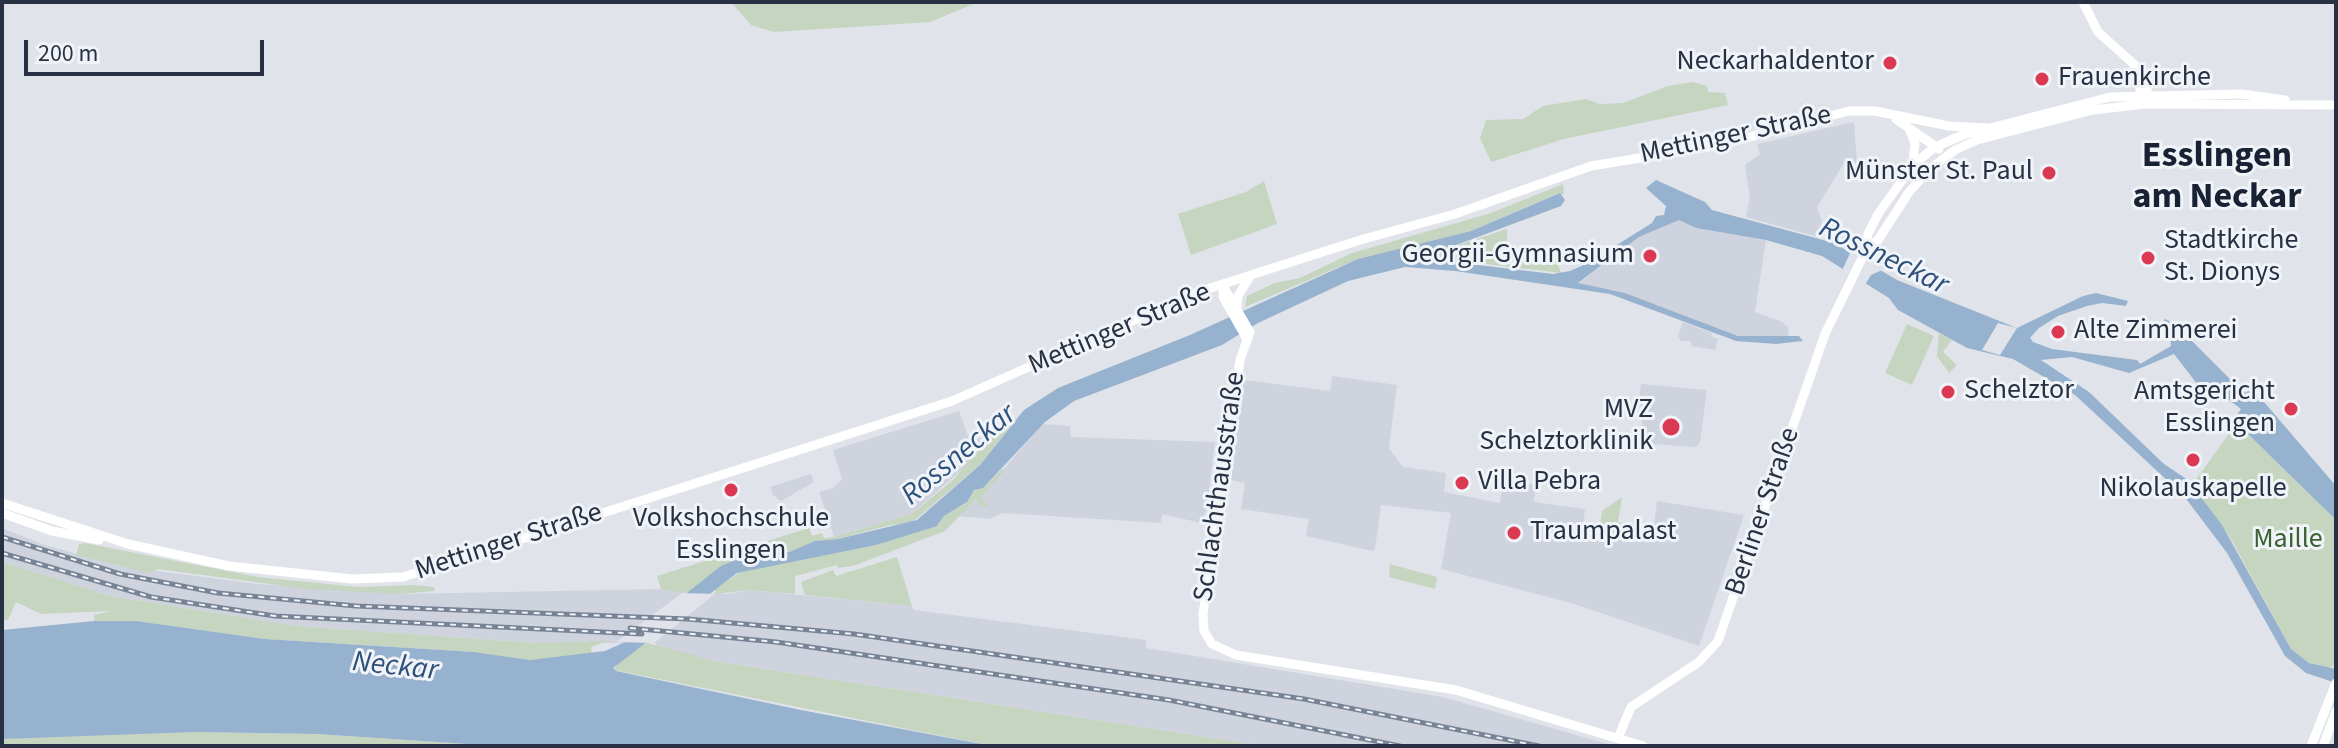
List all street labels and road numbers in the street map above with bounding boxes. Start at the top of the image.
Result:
street label: Mettinger Straße [1637,99,1835,173]
street label: Mettinger Straße [1024,277,1216,383]
street label: Schlachthausstraße [1188,370,1254,604]
street label: Berliner Straße [1720,424,1808,600]
street label: Mettinger Straße [411,497,607,589]

